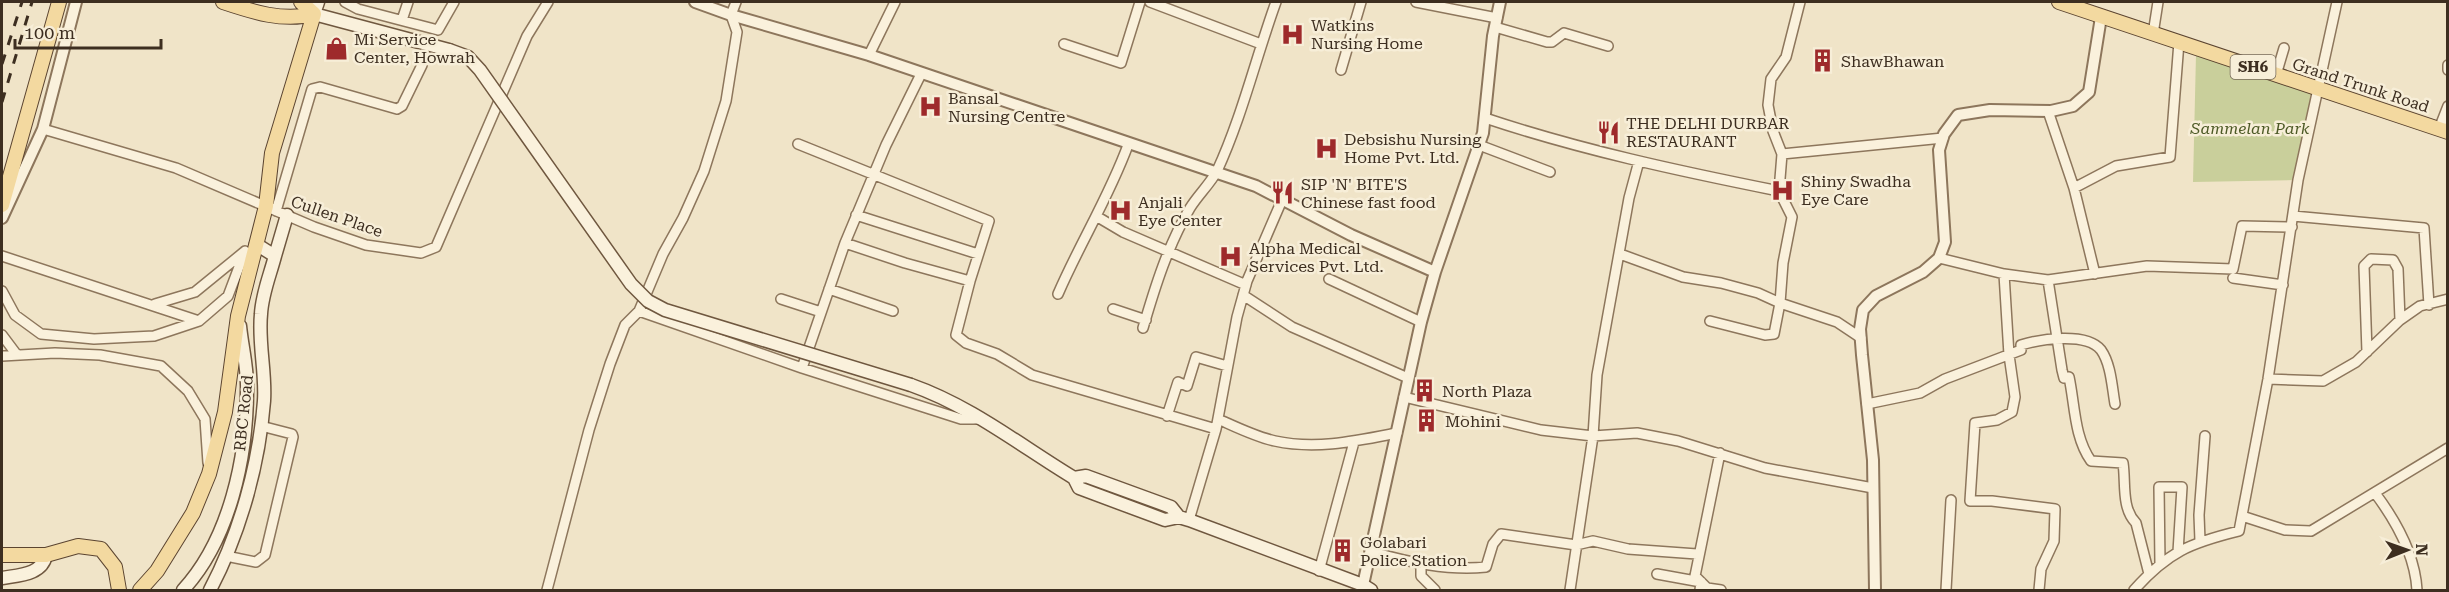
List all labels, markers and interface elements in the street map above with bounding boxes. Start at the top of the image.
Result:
scale bar [15,12,160,50]
place label: Watkins Nursing Home [1311,16,1423,53]
hospital icon: Watkins Nursing Home [1280,21,1306,47]
text: 100 m [24,22,75,43]
place label: Mi Service Center, Howrah [354,30,475,67]
shop icon: Mi Service Center, Howrah [323,35,349,61]
building icon: ShawBhawan [1810,48,1836,74]
place label: ShawBhawan [1841,52,1944,71]
street label: Grand Trunk Road [2290,54,2432,117]
road number: SH6 [2230,55,2276,79]
place label: Bansal Nursing Centre [948,89,1065,126]
hospital icon: Bansal Nursing Centre [917,94,943,120]
place label: THE DELHI DURBAR RESTAURANT [1626,114,1790,151]
restaurant icon: THE DELHI DURBAR RESTAURANT [1595,119,1621,145]
park label: Sammelan Park [2190,119,2310,138]
place label: Debsishu Nursing Home Pvt. Ltd. [1344,130,1482,167]
hospital icon: Debsishu Nursing Home Pvt. Ltd. [1313,135,1339,161]
place label: Shiny Swadha Eye Care [1801,172,1911,209]
place label: SIP 'N' BITE'S Chinese fast food [1301,175,1436,212]
hospital icon: Shiny Swadha Eye Care [1770,177,1796,203]
restaurant icon: SIP 'N' BITE'S Chinese fast food [1270,180,1296,206]
street label: Cullen Place [288,192,385,241]
place label: Anjali Eye Center [1138,193,1222,230]
hospital icon: Anjali Eye Center [1107,198,1133,224]
place label: Alpha Medical Services Pvt. Ltd. [1249,239,1384,276]
hospital icon: Alpha Medical Services Pvt. Ltd. [1218,244,1244,270]
street label: RBC Road [230,374,257,452]
building icon: North Plaza [1411,378,1437,404]
place label: North Plaza [1442,382,1532,401]
building icon: Mohini [1414,408,1440,434]
place label: Mohini [1445,412,1501,431]
north arrow [2377,520,2437,580]
place label: Golabari Police Station [1360,533,1467,570]
building icon: Golabari Police Station [1329,538,1355,564]
text: N [2412,543,2431,556]

